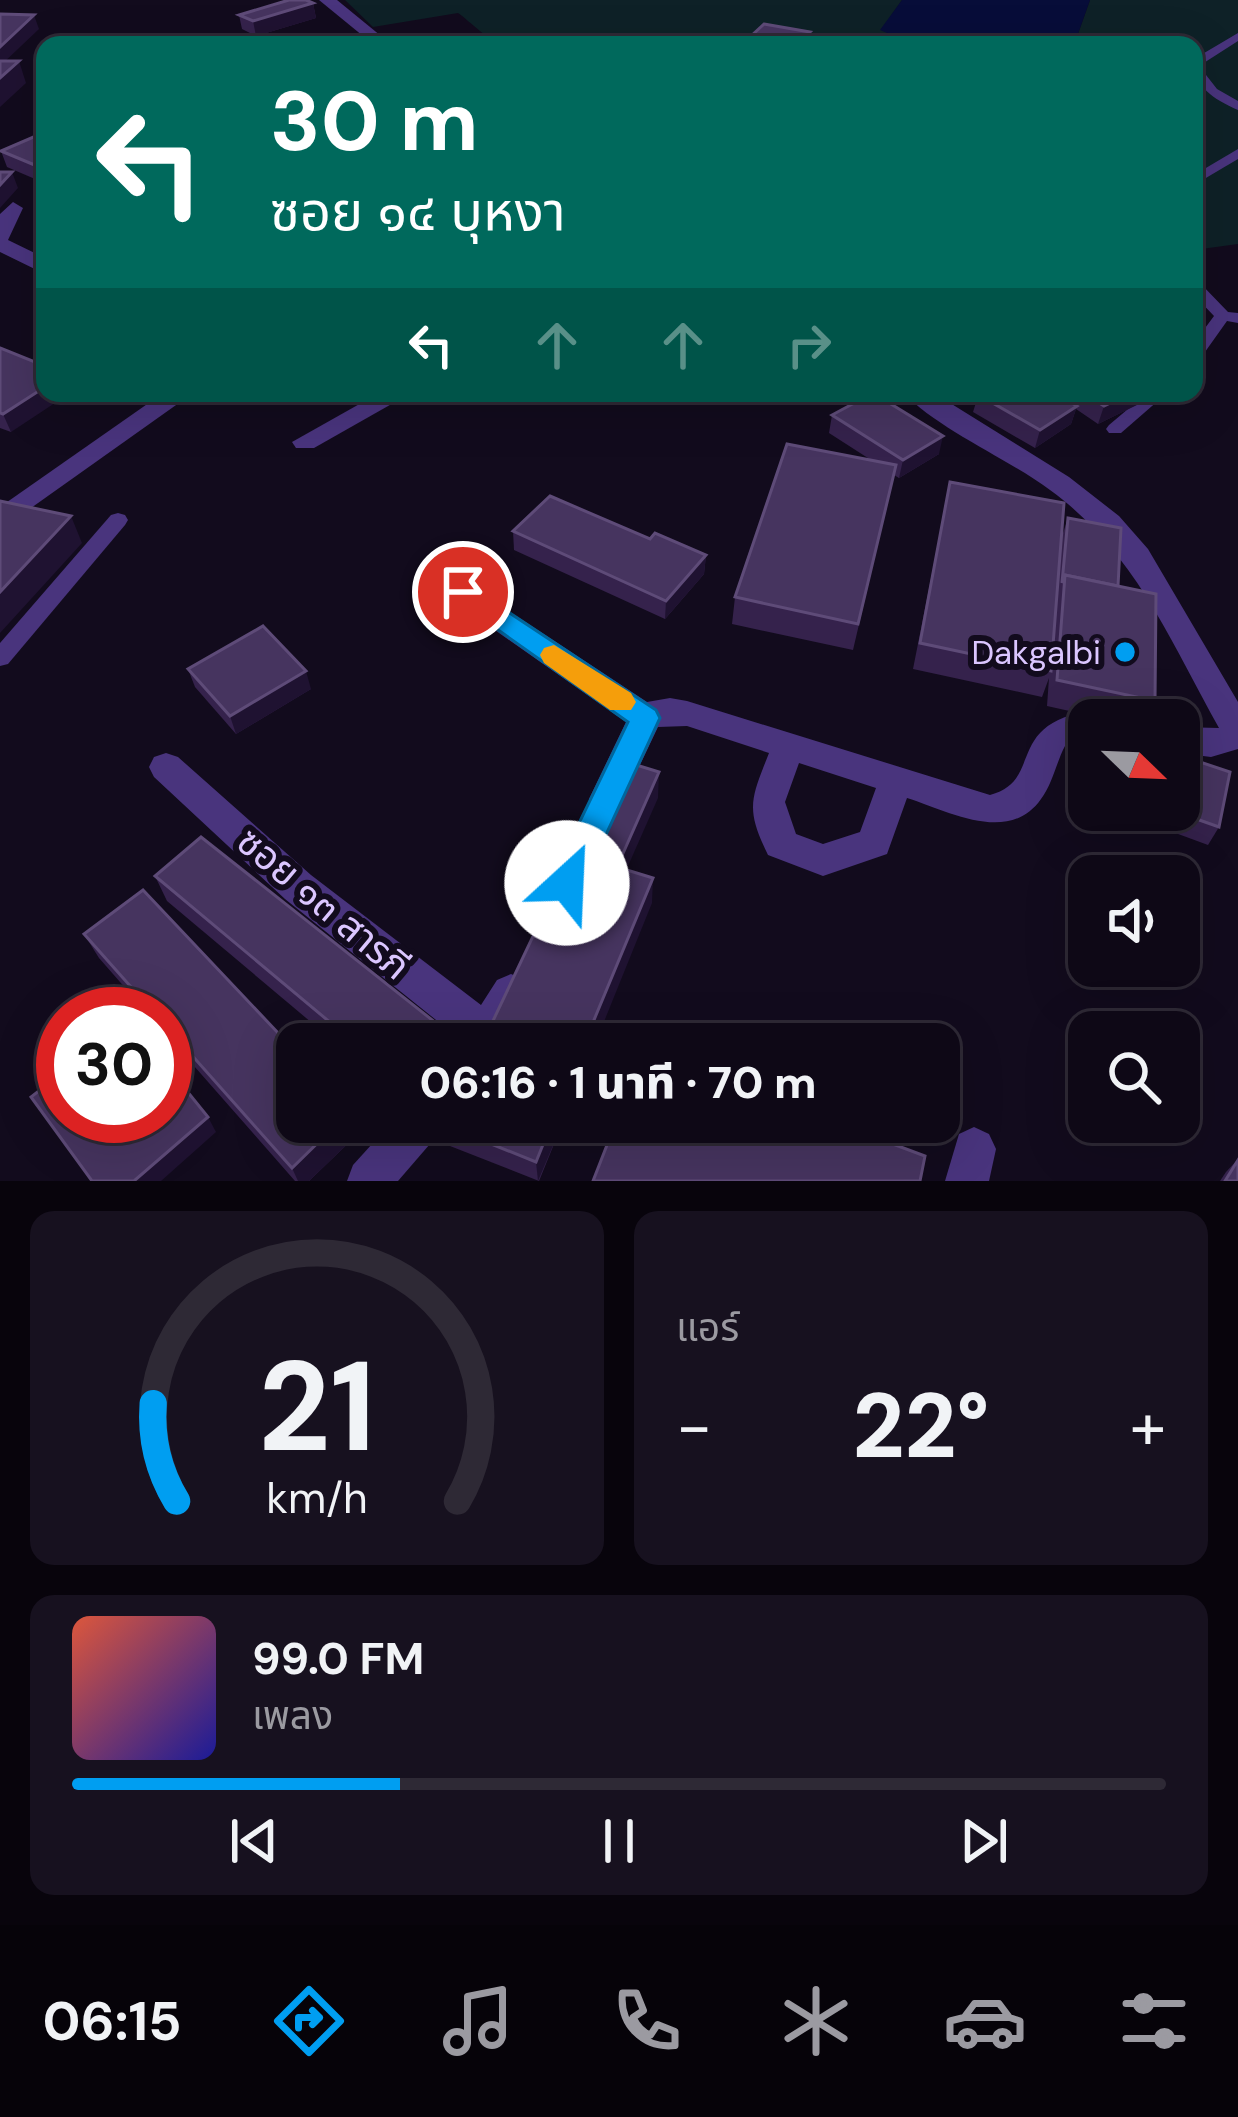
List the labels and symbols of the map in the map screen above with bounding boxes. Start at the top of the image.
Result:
pin [412,541,514,643]
place label: Dakgalbi [971,631,1101,674]
marker: Dakgalbi [1112,639,1138,665]
north arrow [1068,699,1200,831]
street label: ซอย ๑๓ สารภี [226,816,421,991]
position arrow [504,820,630,946]
speed limit sign: 30 [36,987,192,1143]

